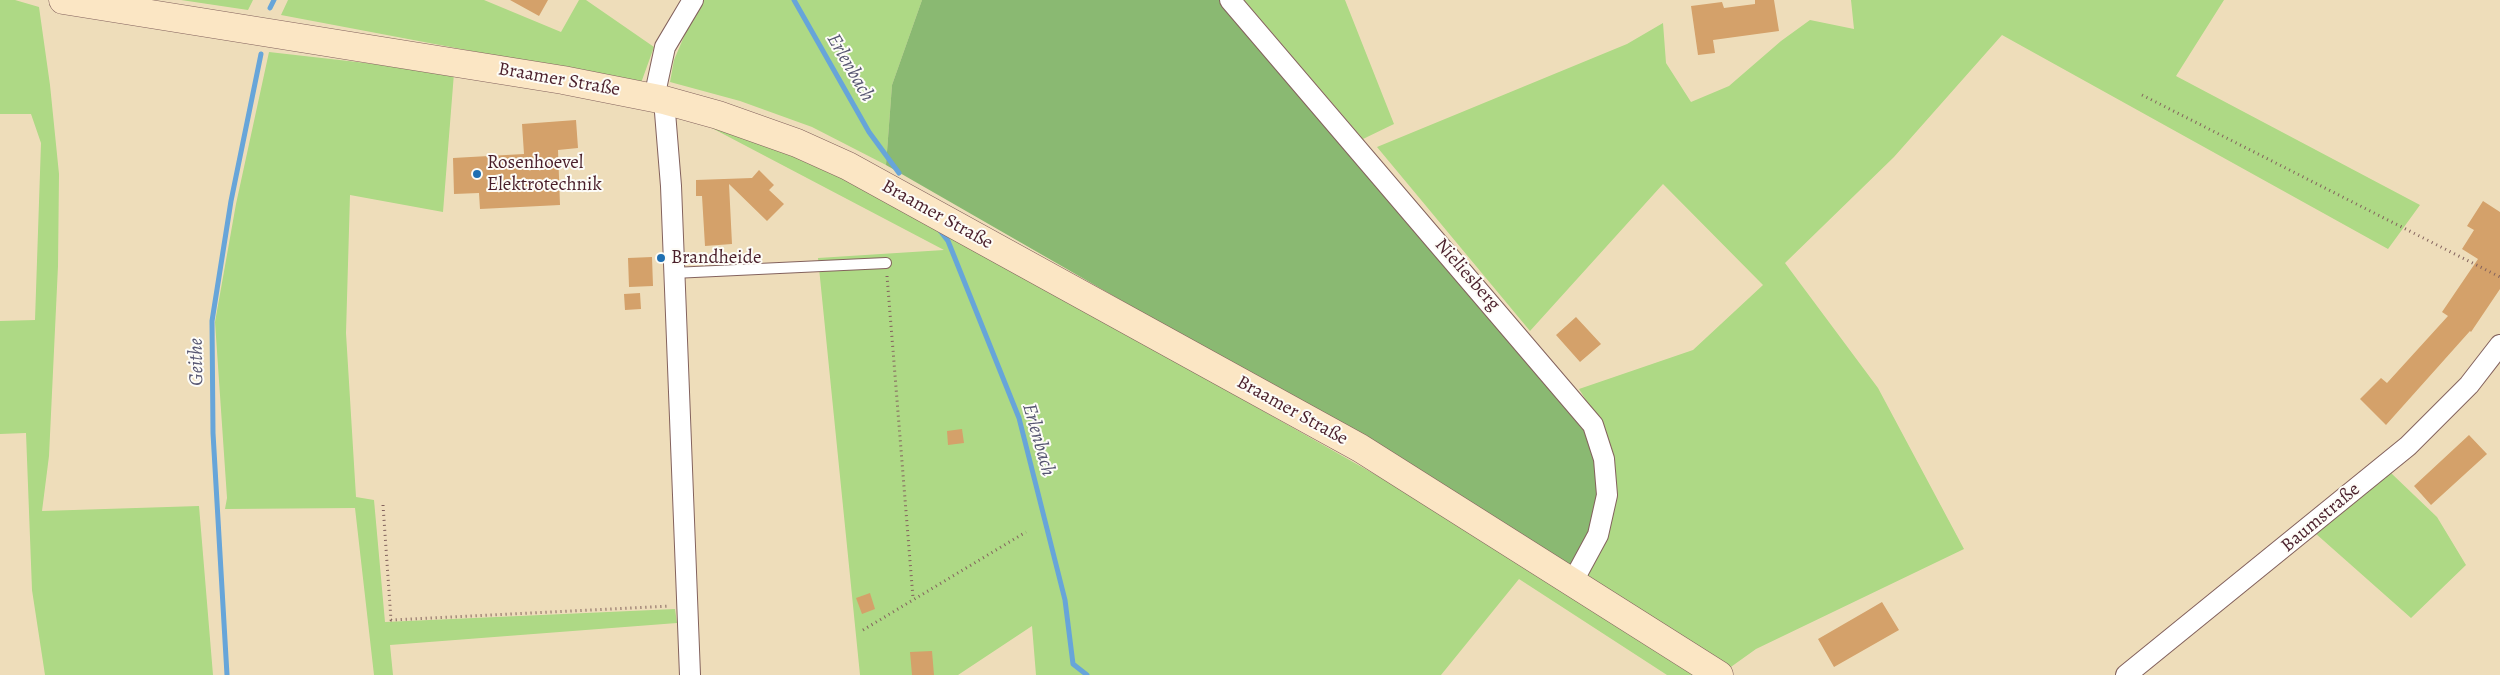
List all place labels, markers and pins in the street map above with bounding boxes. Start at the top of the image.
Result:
place label: Rosenhoevel Elektrotechnik [487,152,602,196]
marker: Rosenhoevel Elektrotechnik [471,168,483,180]
place label: Brandheide [671,247,761,269]
marker: Brandheide [655,252,667,264]

